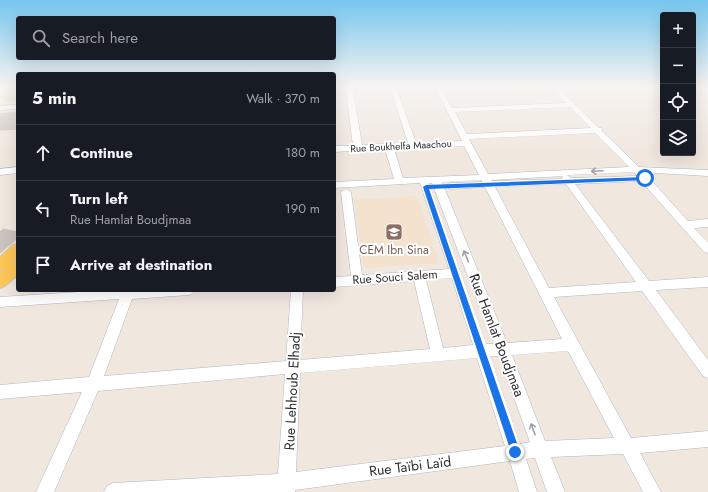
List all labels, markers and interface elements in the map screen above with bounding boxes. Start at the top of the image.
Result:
map controls [660,12,696,156]
button: + [660,12,696,48]
search box [16,16,336,60]
icon: search [30,27,52,49]
text: Search here [62,27,138,49]
button: − [660,48,696,84]
button: locate [660,84,696,120]
text: 5 min [32,86,76,110]
text: Walk · 370 m [246,89,320,108]
button: layers [660,120,696,156]
street label: Rue Boukhelfa Maachou [350,136,452,156]
icon: ahead [32,142,54,164]
text: Continue [70,142,133,164]
text: 180 m [285,143,320,162]
one-way arrow [591,167,604,174]
route start [636,169,654,187]
text: Turn left [70,188,128,210]
icon: left [32,198,54,220]
text: 190 m [285,199,320,218]
text: Rue Hamlat Boudjmaa [70,210,191,229]
school or university icon: CEM Ibn Sina [384,222,404,242]
place label: CEM Ibn Sina [359,241,429,259]
one-way arrow [462,250,469,262]
icon: arrive [32,254,54,276]
text: Arrive at destination [70,254,212,276]
street label: Rue Souci Salem [352,265,438,289]
street label: Rue Hamlat Boudjmaa [464,271,530,399]
street label: Rue Lehhoub Elhadj [279,331,305,451]
one-way arrow [529,423,537,435]
route end [506,443,524,461]
street label: Rue Taïbi Laïd [368,451,452,481]

